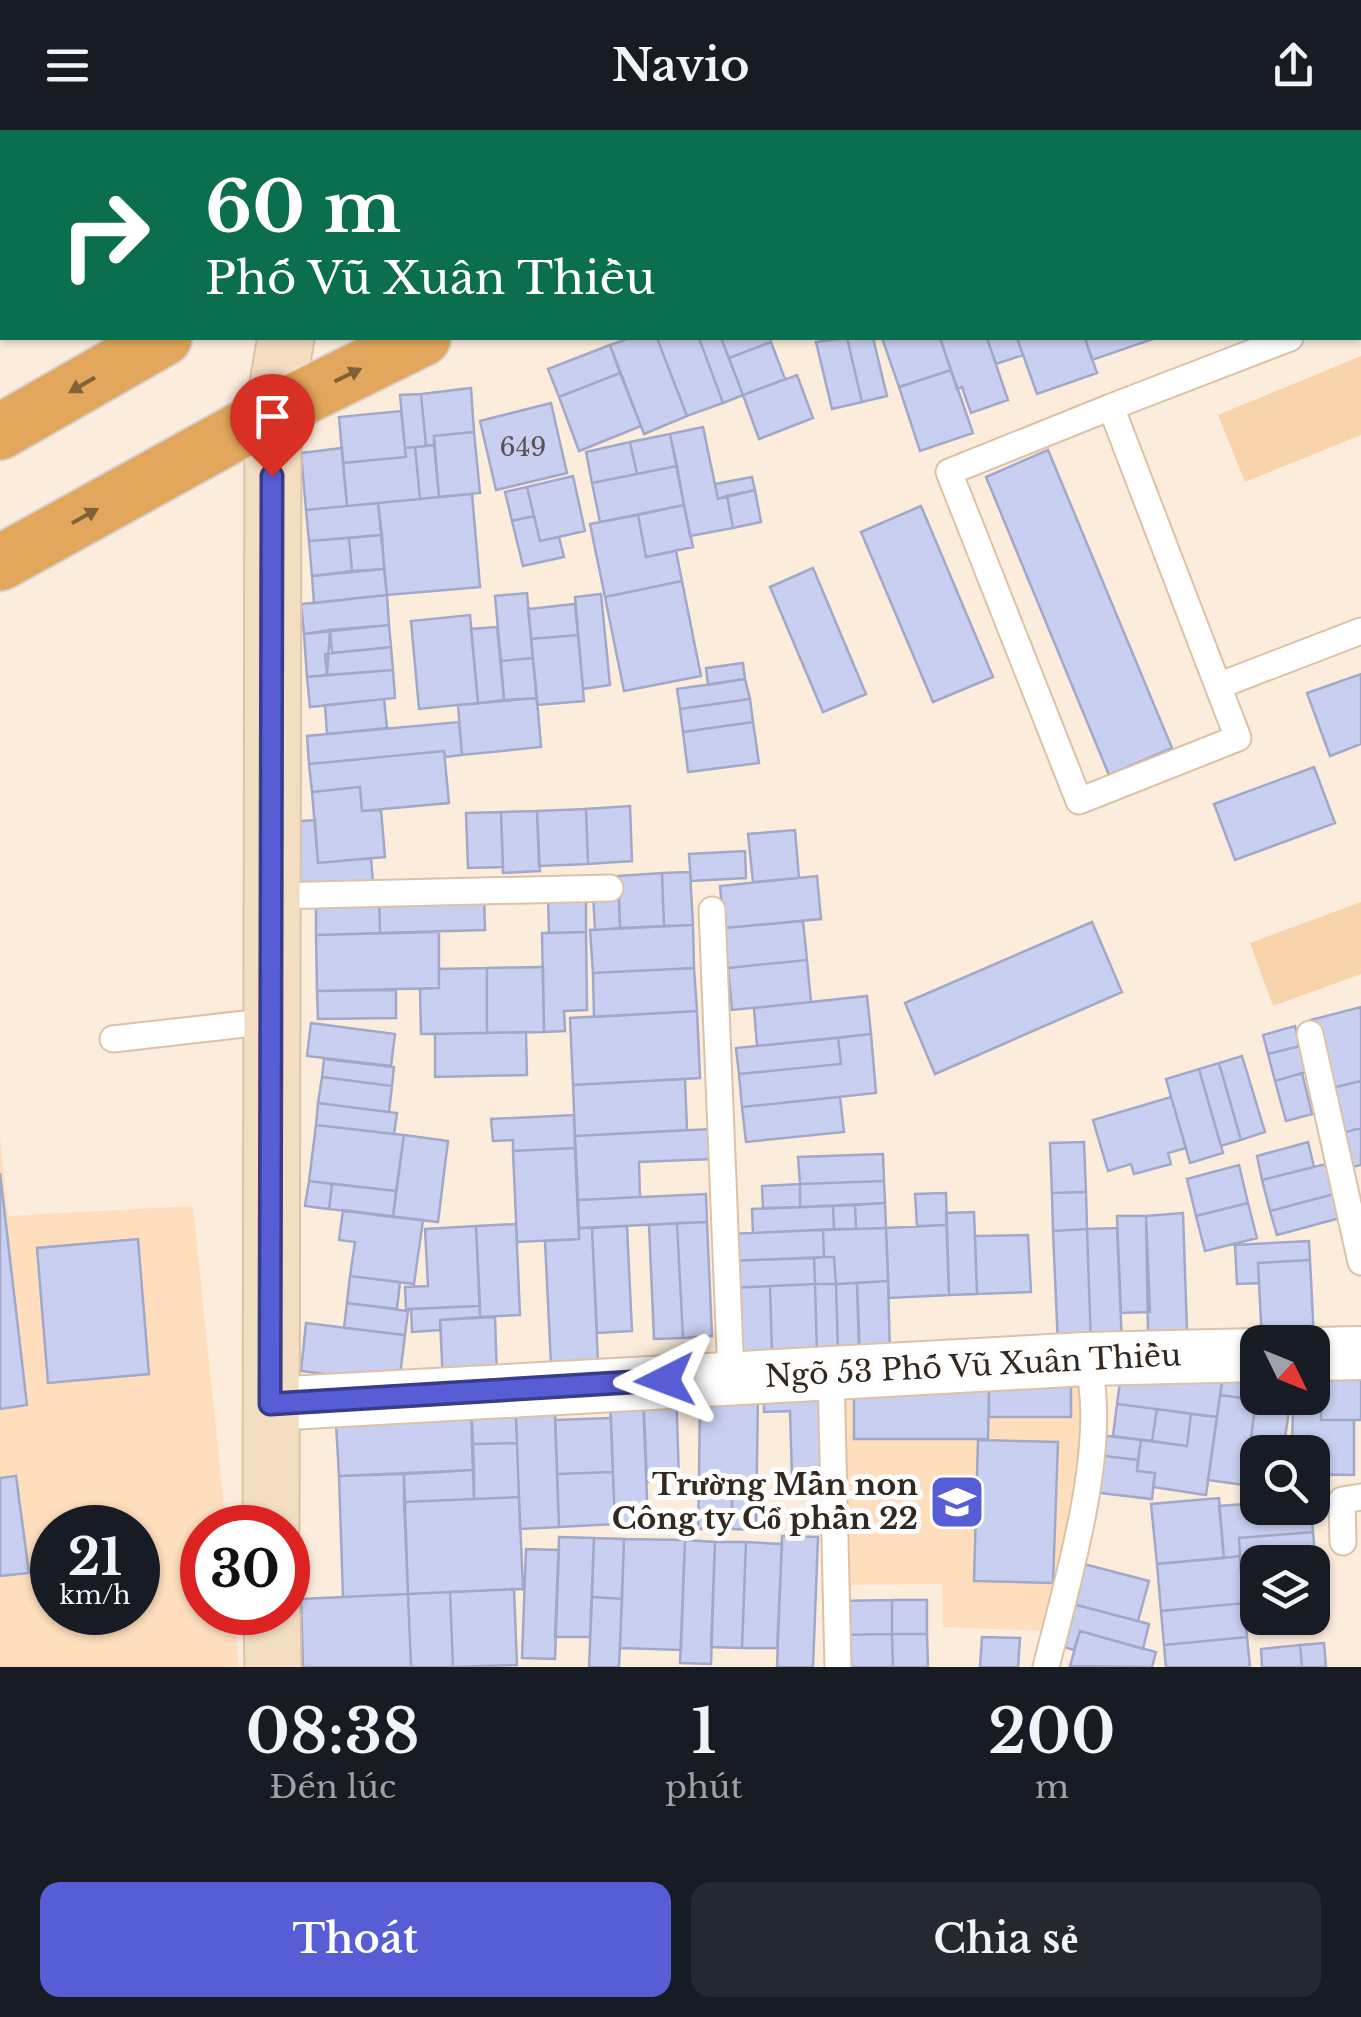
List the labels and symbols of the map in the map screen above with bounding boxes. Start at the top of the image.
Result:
one-way arrow [334,366,363,383]
pin [230,374,315,477]
one-way arrow [68,376,96,393]
house number: 649 [500,432,546,463]
one-way arrow [71,508,99,525]
north arrow [1240,1325,1330,1415]
position arrow [613,1328,717,1432]
street label: Ngõ 53 Phố Vũ Xuân Thiều [764,1336,1182,1395]
place label: Trường Mần non Công ty Cổ phần 22 [612,1466,918,1537]
school or university icon: Trường Mần non Công ty Cổ phần 22 [927,1472,987,1532]
speed limit sign: 30 [180,1505,310,1635]

